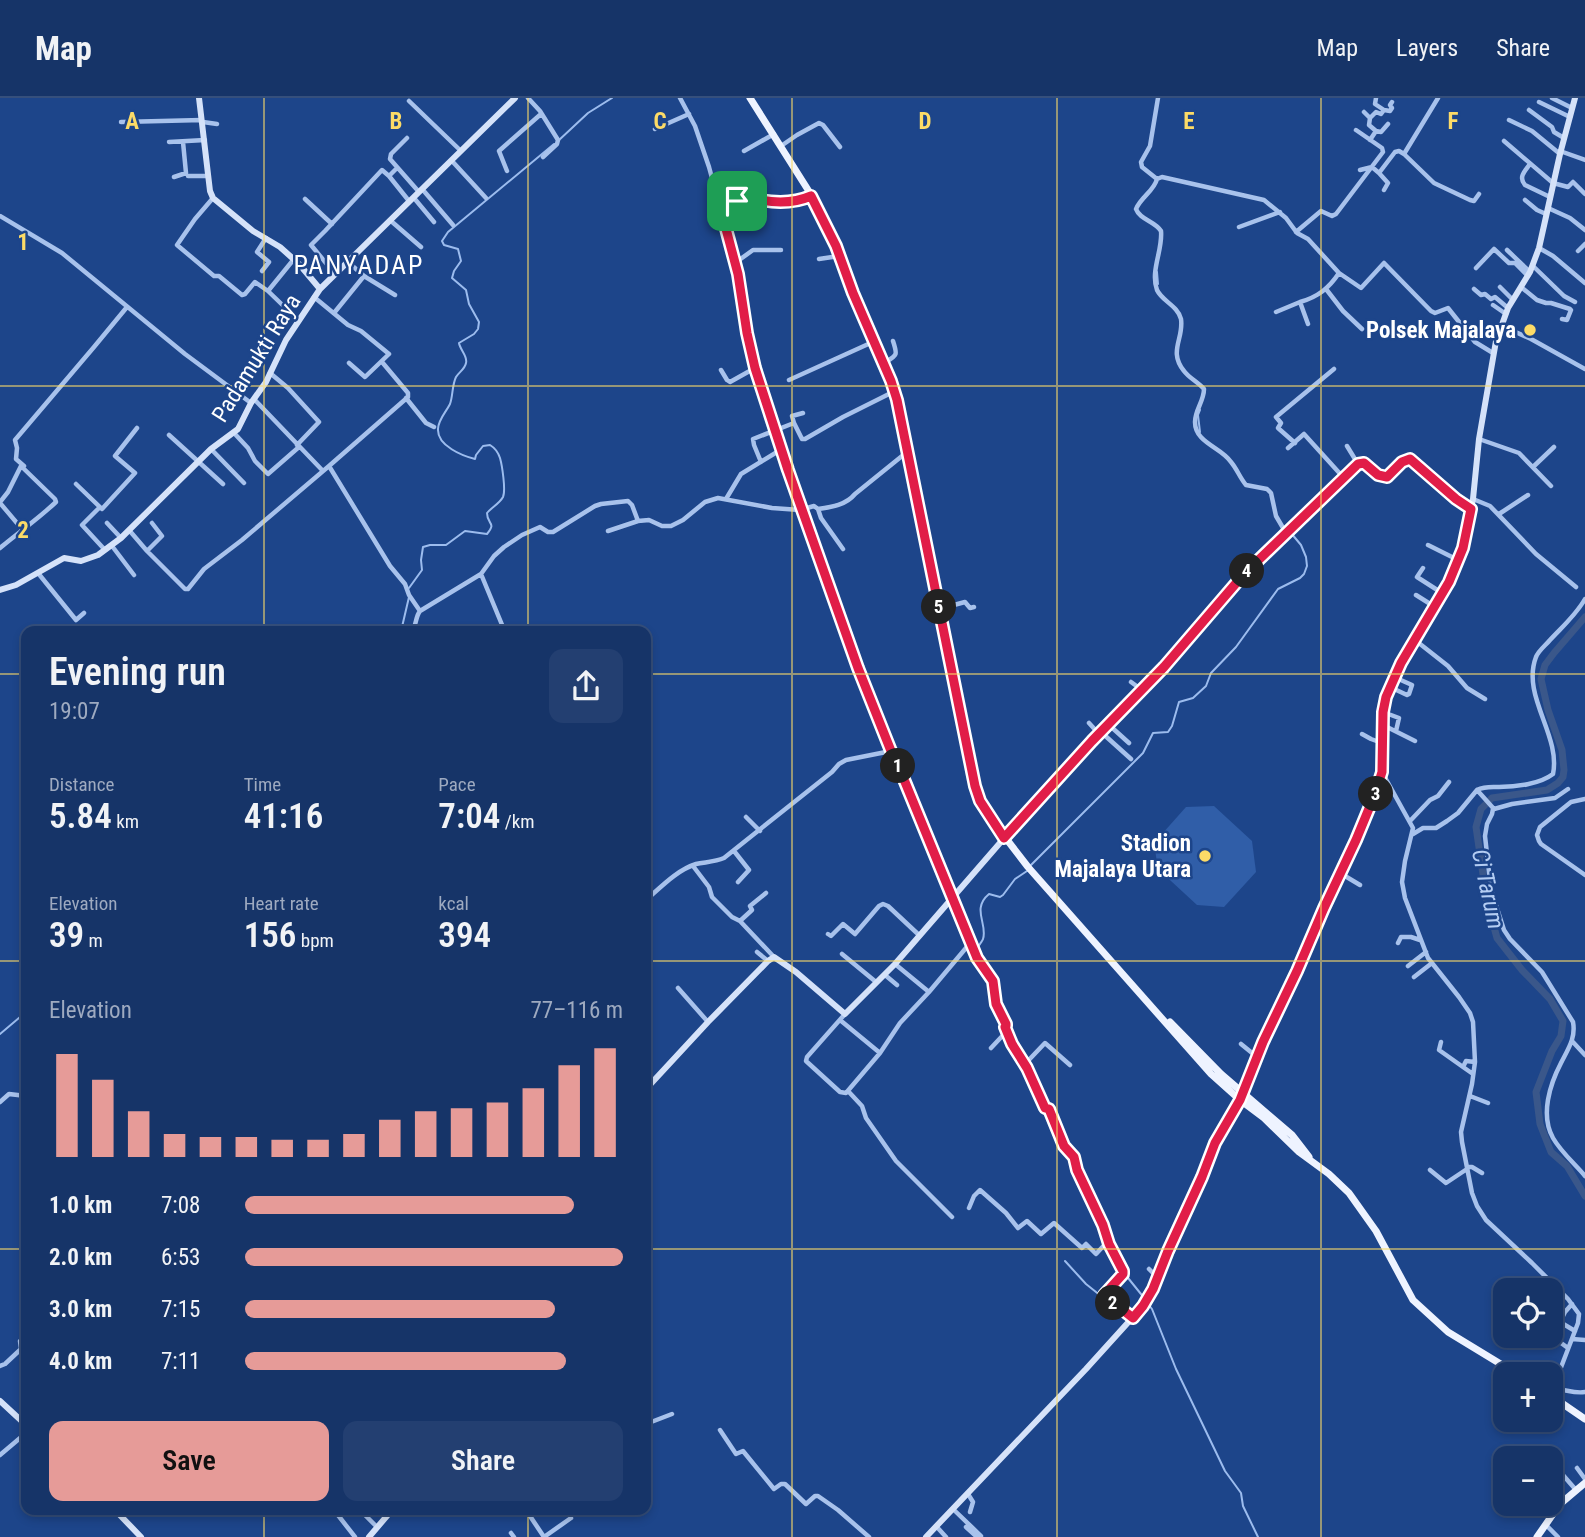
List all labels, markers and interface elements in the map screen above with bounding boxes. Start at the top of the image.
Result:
text: Map [35,29,92,68]
text: Map [1317,34,1358,62]
text: Layers [1396,34,1458,62]
text: Share [1496,34,1550,62]
text: A [125,108,139,135]
text: B [390,108,402,135]
text: C [653,108,667,135]
text: D [919,108,932,135]
text: E [1183,108,1195,135]
text: F [1448,108,1459,135]
pin [707,171,767,231]
icon: arrive [718,182,756,220]
text: 1 [17,229,29,256]
district label: PANYADAP [294,250,424,280]
street label: Padamukti Raya [206,289,306,427]
place label: Polsek Majalaya [1366,317,1516,344]
marker: Polsek Majalaya [1522,322,1538,338]
text: 2 [17,517,29,544]
pin: 4 [1230,554,1264,588]
text: 4 [1242,559,1251,582]
pin: 5 [922,589,956,624]
text: 5 [934,595,943,618]
button: share [549,649,623,723]
text: Evening run [49,650,226,694]
text: 19:07 [49,698,100,725]
pin: 1 [880,748,916,784]
text: 1 [893,754,902,777]
text: Distance [49,773,114,796]
text: Time [244,773,281,796]
text: Pace [438,773,476,796]
pin: 3 [1358,776,1394,812]
text: 3 [1371,782,1380,805]
text: 5.84 [49,796,112,837]
text: 41:16 [244,796,323,837]
text: 7:04 [438,796,500,837]
text: km [112,810,139,833]
text: /km [500,810,535,833]
place label: Stadion Majalaya Utara [1054,830,1191,883]
water label: Ci Tarum [1466,846,1510,932]
marker: Stadion Majalaya Utara [1197,848,1213,864]
text: Elevation [49,892,117,915]
text: Heart rate [244,892,319,915]
text: kcal [438,892,469,915]
text: 39 [49,915,84,956]
text: 156 [244,915,296,956]
text: 394 [438,915,491,956]
text: m [84,929,103,952]
text: bpm [296,929,334,952]
text: Elevation [49,997,132,1024]
text: 77–116 m [530,997,623,1024]
text: 1.0 km [49,1192,112,1219]
text: 7:08 [161,1192,200,1219]
text: 2.0 km [49,1244,112,1271]
text: 6:53 [161,1244,200,1271]
map controls [1493,1278,1563,1516]
button: locate [1493,1278,1563,1348]
pin: 2 [1096,1286,1130,1320]
text: 2 [1108,1291,1117,1314]
text: 3.0 km [49,1296,112,1323]
text: 7:15 [161,1296,200,1323]
text: 4.0 km [49,1348,112,1375]
text: 7:11 [161,1348,200,1375]
button: + [1493,1362,1563,1432]
button: Save [49,1421,329,1501]
button: Share [343,1421,623,1501]
button: − [1493,1446,1563,1516]

